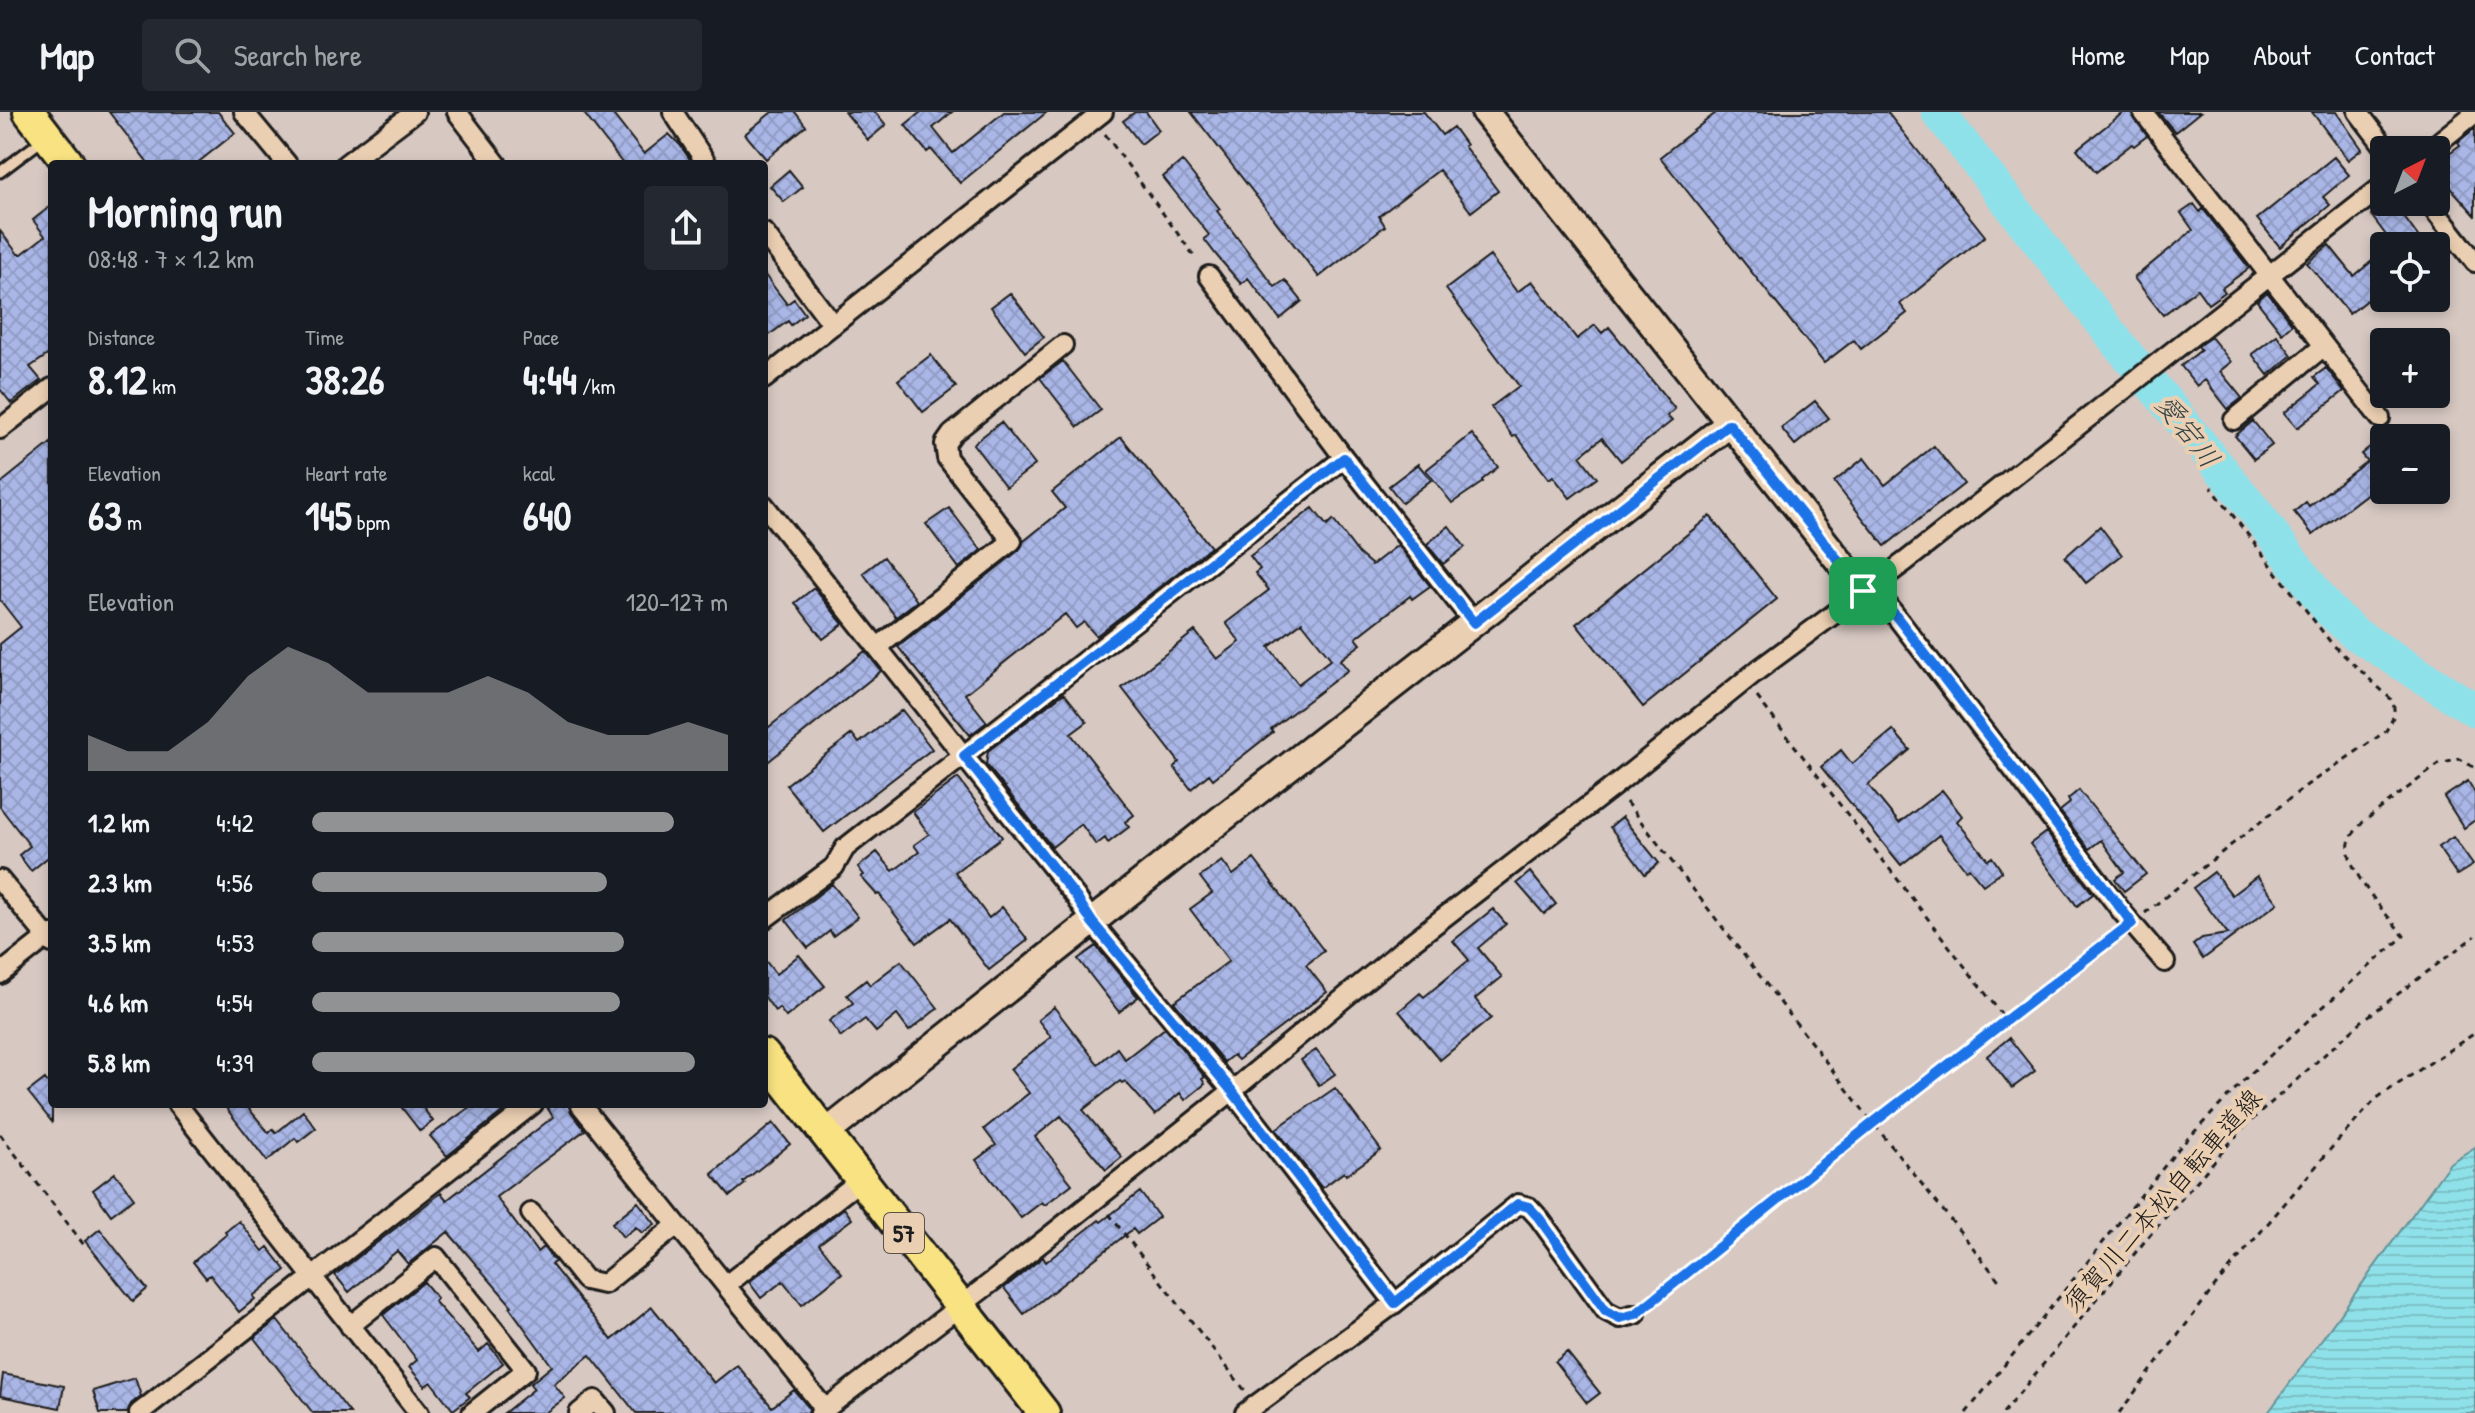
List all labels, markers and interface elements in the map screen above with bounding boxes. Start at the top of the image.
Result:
search box [142,19,702,91]
text: Map [40,29,94,81]
icon: search [170,33,214,77]
text: Search here [234,35,362,75]
text: Home [2071,36,2126,74]
text: Map [2170,36,2209,74]
text: About [2253,36,2311,74]
text: Contact [2355,36,2435,74]
north arrow [2370,136,2450,216]
map controls [2370,136,2450,504]
text: Morning run [88,181,283,241]
button: share [644,186,728,270]
button: locate [2370,232,2450,312]
text: 08:48 · 7 × 1.2 km [88,241,254,276]
text: Distance [88,322,155,352]
text: Time [305,322,344,352]
text: Pace [523,322,559,352]
button: + [2370,328,2450,408]
text: 8.12 [88,352,147,406]
text: 38:26 [305,352,385,406]
text: 4:44 [523,352,577,406]
text: km [147,371,176,401]
text: /km [577,371,615,401]
water label: 愛宕川 [2147,386,2229,476]
button: − [2370,424,2450,504]
text: Elevation [88,458,161,488]
text: Heart rate [305,458,388,488]
text: kcal [523,458,555,488]
text: 63 [88,488,122,542]
text: 145 [305,488,352,542]
text: 640 [523,488,572,542]
text: m [122,507,142,537]
text: bpm [352,507,390,537]
pin [1829,557,1897,625]
icon: arrive [1841,569,1885,613]
text: Elevation [88,584,174,619]
text: 120–127 m [626,584,728,619]
text: 1.2 km [88,805,150,840]
text: 4:42 [216,805,254,840]
text: 2.3 km [88,865,152,900]
text: 4:56 [216,865,253,900]
text: 3.5 km [88,925,151,960]
text: 4:53 [216,925,254,960]
text: 4.6 km [88,985,148,1020]
text: 4:54 [216,985,253,1020]
text: 5.8 km [88,1045,150,1080]
text: 4:39 [216,1045,253,1080]
street label: 須賀川二本松自転車道線 [2055,1081,2269,1319]
road number: 57 [884,1213,924,1253]

